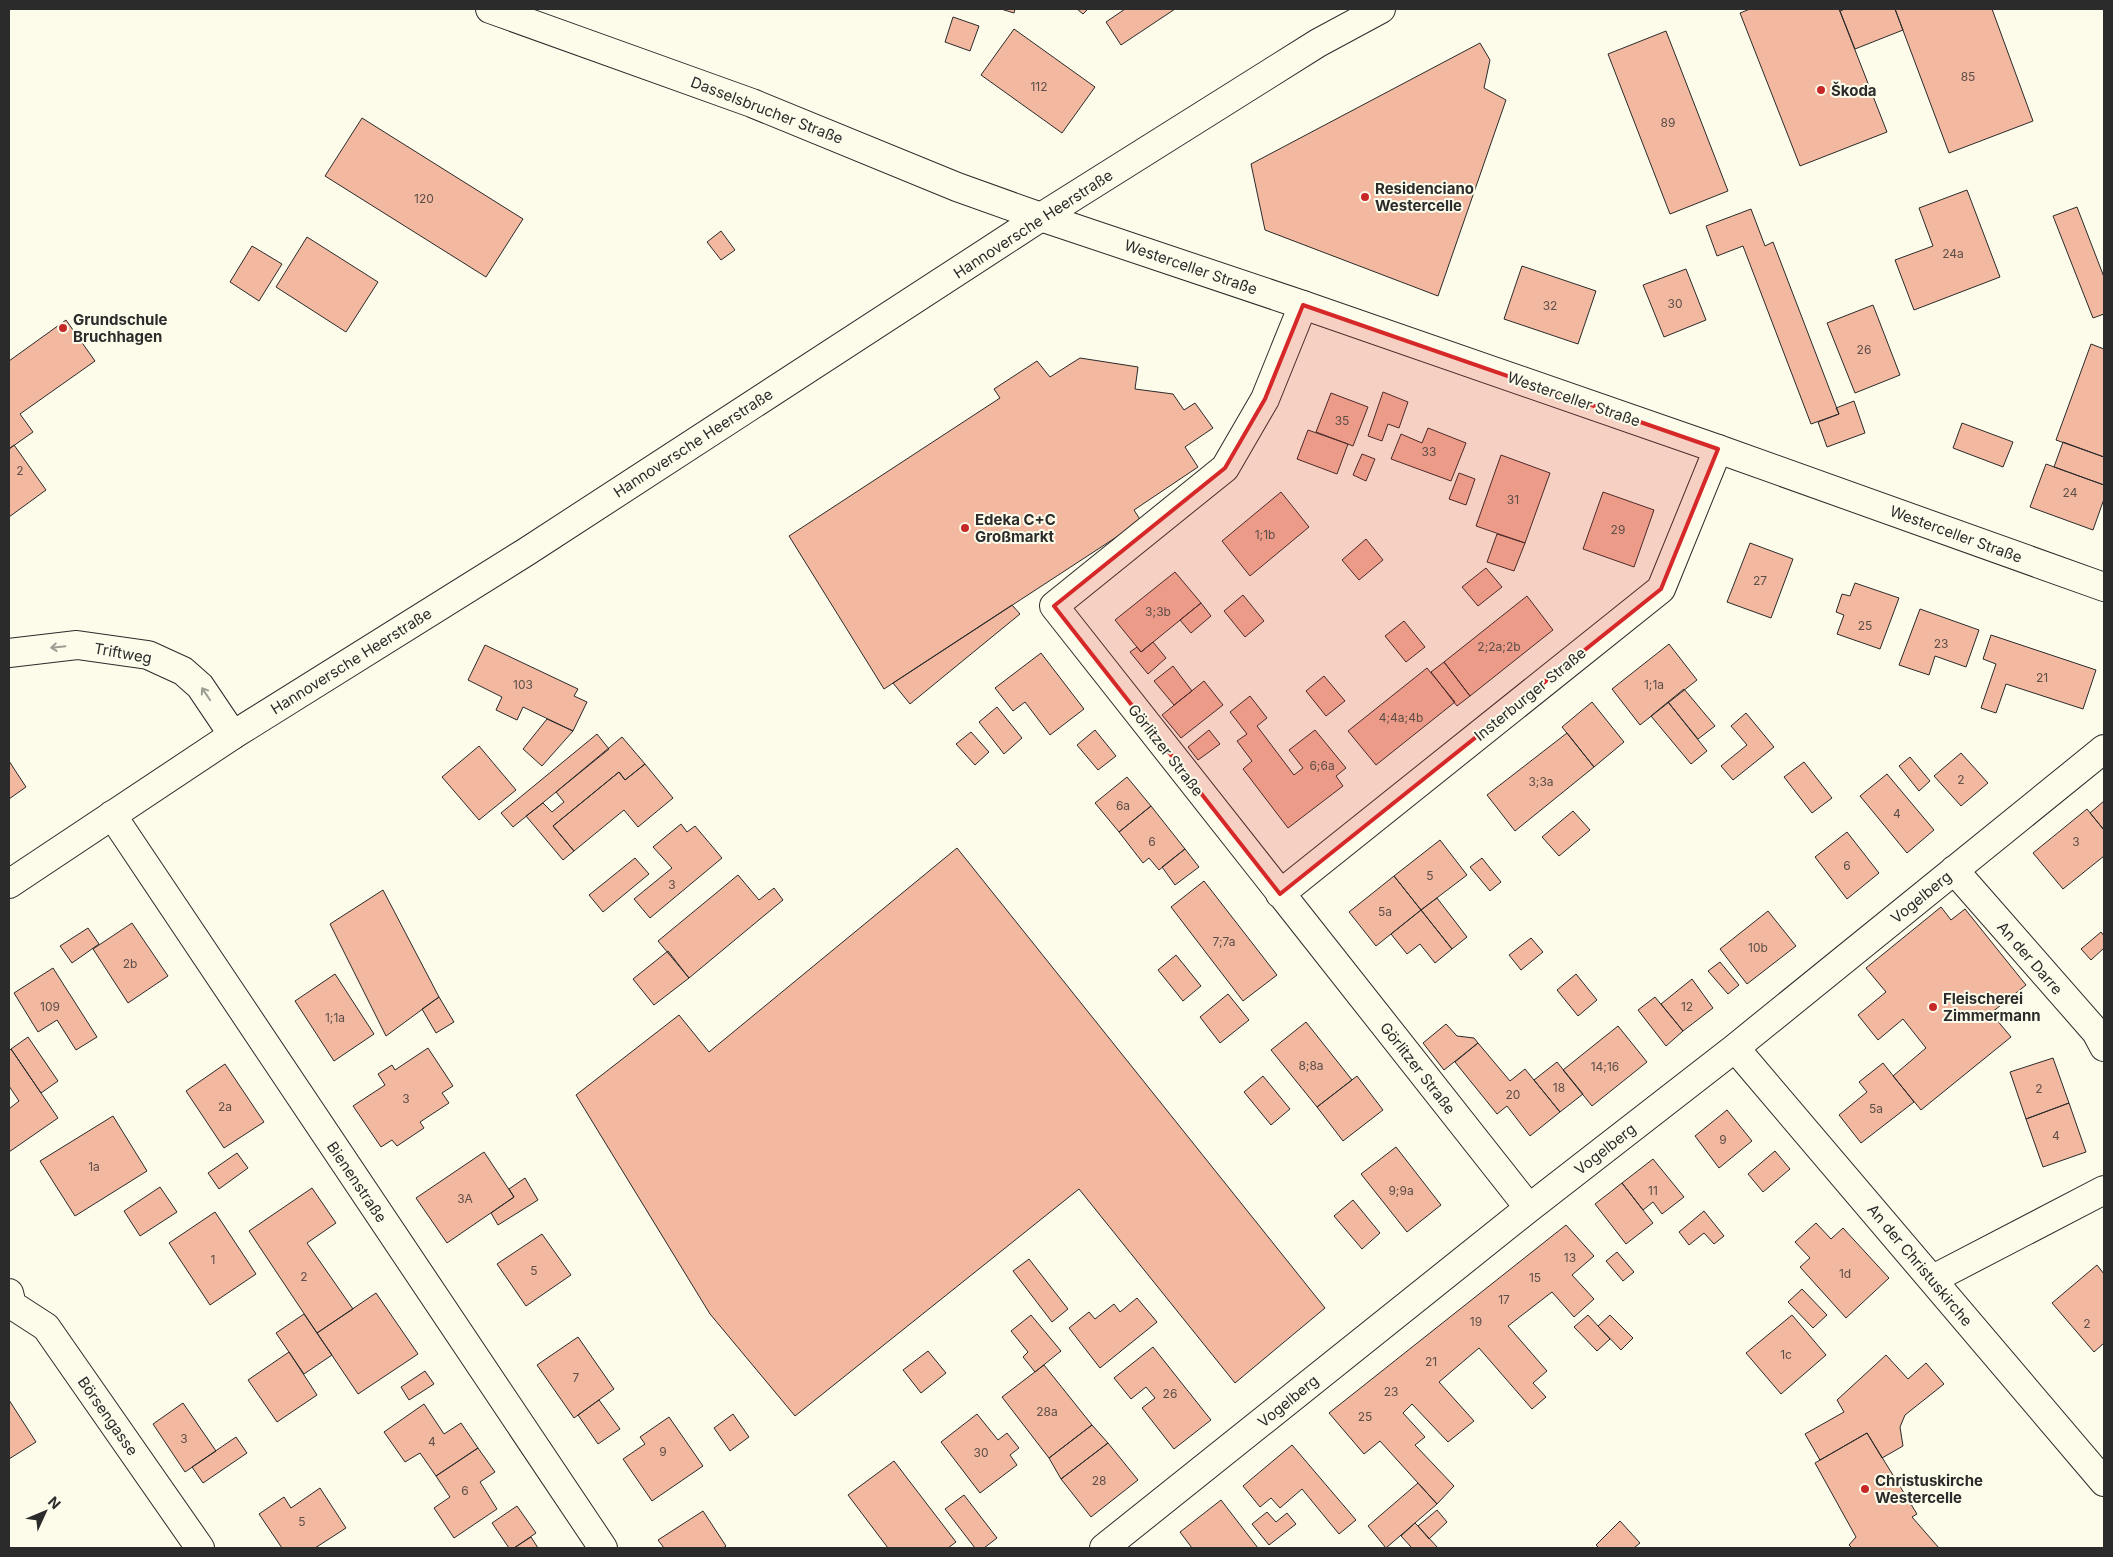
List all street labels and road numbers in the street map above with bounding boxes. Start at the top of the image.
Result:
street label: Dasselsbrucher Straße [688,72,846,148]
street label: Hannoversche Heerstraße [950,165,1116,283]
street label: Westerceller Straße [1122,235,1260,299]
street label: Westerceller Straße [1505,367,1643,431]
street label: Hannoversche Heerstraße [610,384,776,502]
street label: Westerceller Straße [1887,501,2025,567]
street label: Hannoversche Heerstraße [267,604,435,718]
street label: Triftweg [93,639,153,667]
street label: Insterburger Straße [1470,643,1590,745]
street label: Görlitzer Straße [1124,700,1208,800]
street label: Vogelberg [1887,867,1955,927]
street label: An der Darre [1993,918,2067,998]
street label: Görlitzer Straße [1376,1018,1460,1118]
street label: Vogelberg [1571,1119,1639,1179]
street label: Bienenstraße [323,1138,391,1226]
street label: An der Christuskirche [1863,1200,1977,1330]
street label: Vogelberg [1254,1371,1322,1431]
street label: Börsengasse [74,1373,142,1459]

